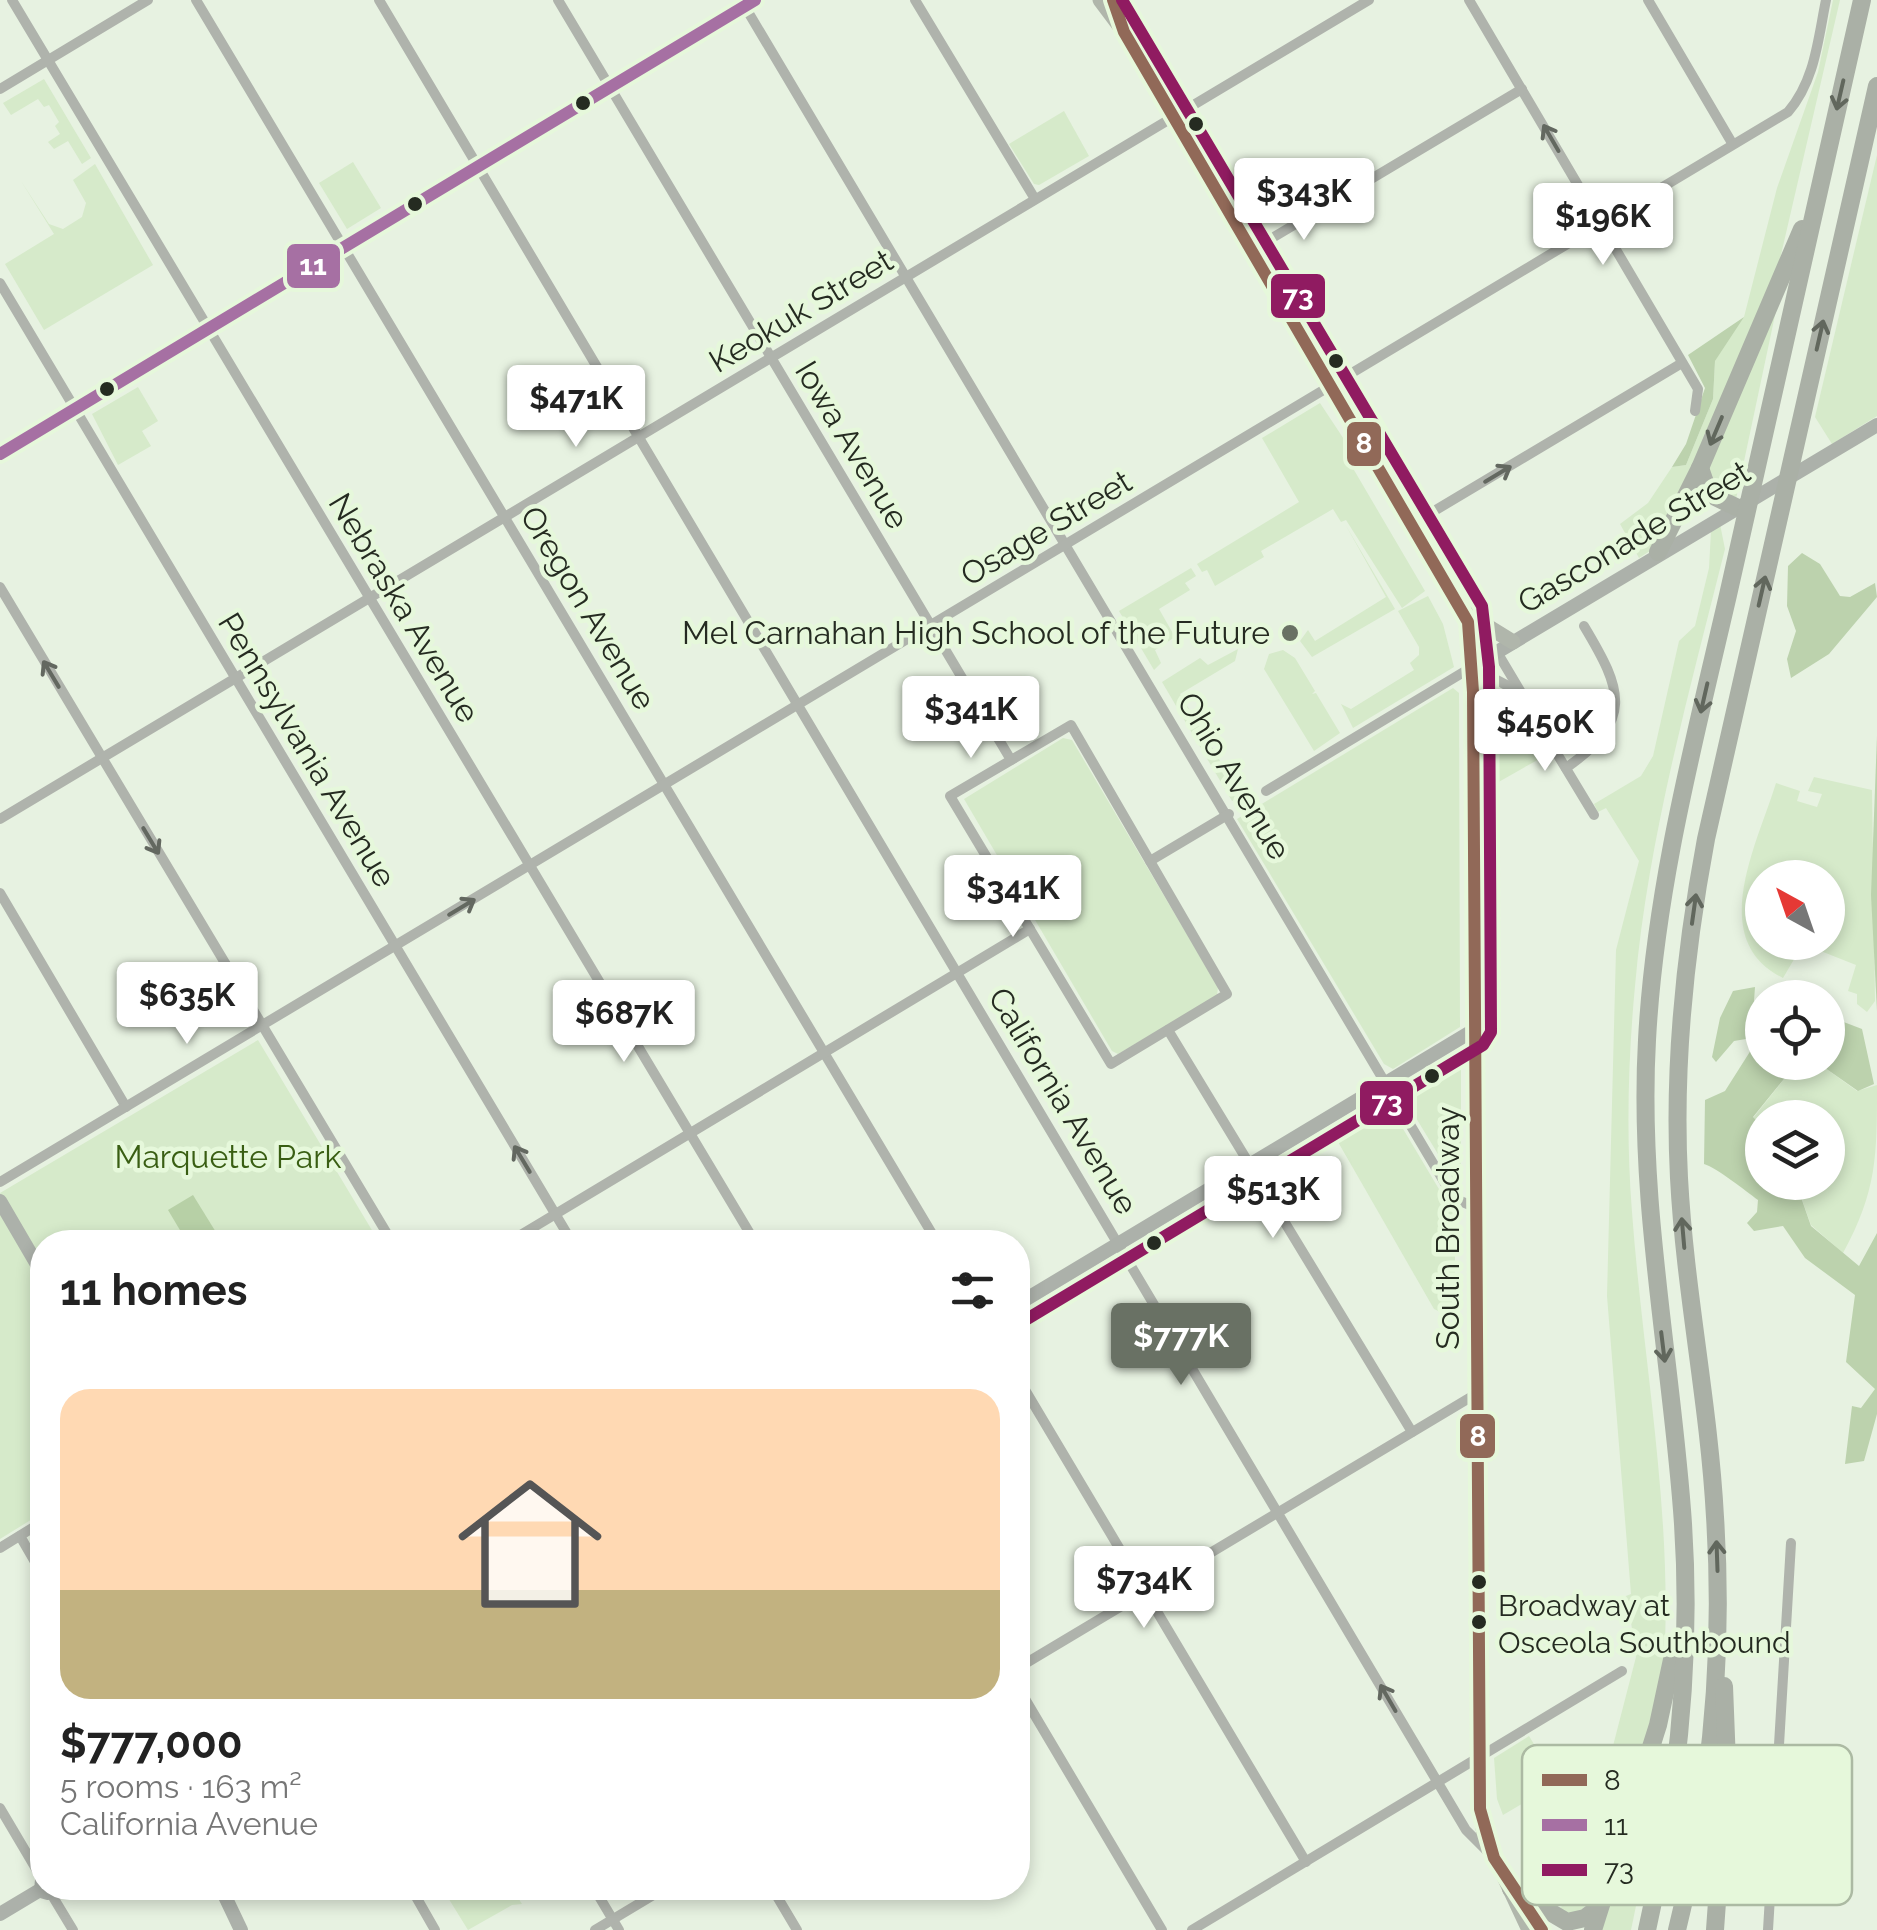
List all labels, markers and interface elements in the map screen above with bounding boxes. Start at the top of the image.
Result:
one-way arrow [1830,78,1849,110]
unlabelled marker [573,93,593,113]
unlabelled marker [1186,114,1206,134]
one-way arrow [1540,124,1560,153]
pin: $343K [1234,158,1374,243]
text: $343K [1256,172,1352,209]
pin: $196K [1533,183,1673,268]
unlabelled marker [405,194,425,214]
text: $196K [1555,197,1651,234]
street label: Keokuk Street [702,241,899,380]
line badge: 11 [285,242,342,290]
text: 11 [299,249,327,282]
line badge: 73 [1269,272,1327,320]
text: 73 [1282,280,1314,313]
one-way arrow [1812,320,1830,352]
unlabelled marker [1326,351,1346,371]
street label: Iowa Avenue [788,354,917,535]
pin: $471K [506,365,646,450]
unlabelled marker [97,379,117,399]
text: $471K [529,379,623,416]
one-way arrow [1706,415,1724,446]
line badge: 8 [1345,420,1383,468]
text: 8 [1356,427,1372,460]
street label: Gasconade Street [1511,453,1757,620]
street label: Osage Street [954,462,1138,593]
one-way arrow [1483,464,1512,484]
street label: Nebraska Avenue [321,486,487,729]
street label: Oregon Avenue [513,499,664,716]
one-way arrow [1754,576,1773,608]
street label: Pennsylvania Avenue [211,606,404,893]
place label: Mel Carnahan High School of the Future [682,614,1270,651]
marker: Mel Carnahan High School of the Future [1279,622,1301,644]
one-way arrow [41,660,61,689]
pin: $341K [901,676,1041,761]
one-way arrow [1694,681,1713,713]
street label: Ohio Avenue [1170,686,1299,866]
pin: $450K [1475,689,1615,774]
text: $341K [924,690,1018,727]
text: $450K [1496,703,1594,740]
one-way arrow [141,826,161,855]
pin: $341K [943,855,1083,940]
north arrow [1745,860,1845,960]
map controls [1745,860,1845,1200]
text: $341K [966,869,1060,906]
one-way arrow [1685,893,1704,926]
one-way arrow [448,897,476,917]
pin: $635K [117,962,257,1047]
text: $635K [139,976,235,1013]
pin: $687K [554,980,694,1065]
button: locate [1745,980,1845,1080]
street label: California Avenue [981,981,1146,1221]
text: $687K [575,994,673,1031]
unlabelled marker [1422,1066,1442,1086]
line badge: 73 [1358,1079,1415,1127]
text: 73 [1371,1086,1403,1119]
button: layers [1745,1100,1845,1200]
street label: South Broadway [1429,1106,1466,1350]
park label: Marquette Park [115,1138,342,1175]
one-way arrow [512,1145,532,1174]
pin: $513K [1203,1156,1343,1241]
text: $513K [1226,1170,1320,1207]
one-way arrow [1673,1217,1692,1250]
unlabelled marker [1144,1233,1164,1253]
icon: filters [945,1263,1000,1318]
text: 11 homes [60,1266,247,1315]
pin: $777K [1111,1303,1251,1388]
text: $777K [1133,1317,1229,1354]
one-way arrow [1654,1330,1673,1362]
line badge: 8 [1458,1412,1497,1460]
text: 8 [1470,1420,1486,1453]
icon: home [440,1454,620,1634]
one-way arrow [1707,1541,1726,1573]
pin: $734K [1074,1546,1214,1631]
text: $734K [1096,1560,1192,1597]
unlabelled marker [1469,1572,1489,1592]
place label: Broadway at Osceola Southbound [1498,1588,1791,1660]
marker: Broadway at Osceola Southbound [1469,1612,1489,1632]
one-way arrow [1378,1684,1398,1713]
text: $777,000 [60,1719,243,1768]
legend [1522,1745,1852,1905]
text: 8 [1604,1764,1621,1797]
text: 5 rooms · 163 m² [60,1768,302,1805]
text: California Avenue [60,1805,318,1842]
text: 11 [1604,1809,1628,1842]
text: 73 [1604,1854,1634,1887]

